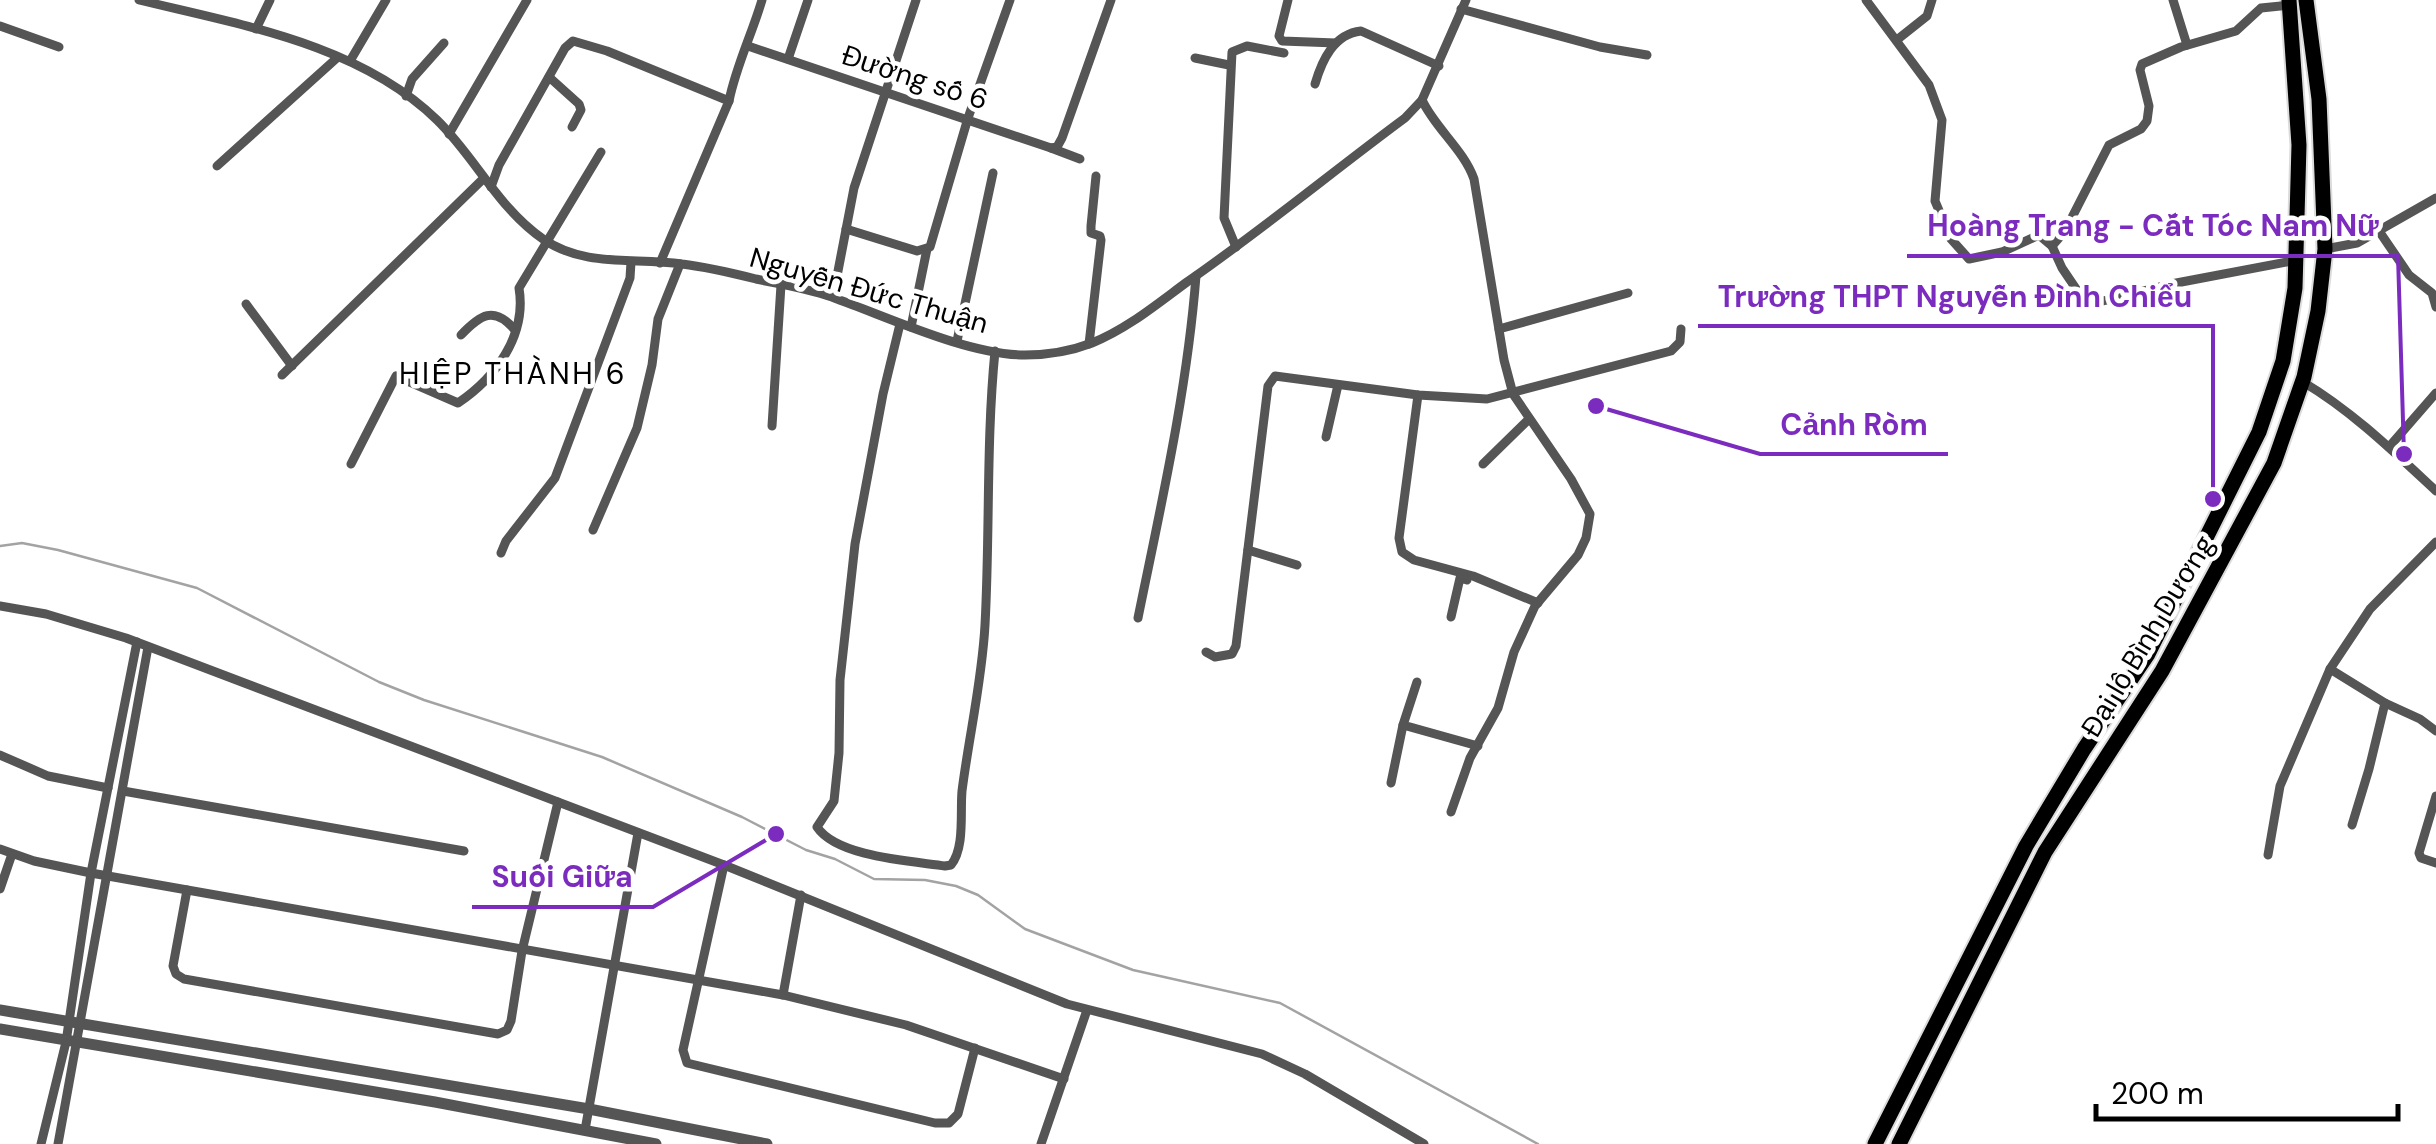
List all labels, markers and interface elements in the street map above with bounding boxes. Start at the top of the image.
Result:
street label: Đường số 6 [837,36,993,119]
callout: Hoàng Trang - Cắt Tóc Nam Nữ [1907,196,2398,256]
text: Hoàng Trang - Cắt Tóc Nam Nữ [1927,206,2379,245]
street label: Nguyễn Đức Thuận [745,239,992,342]
callout: Trường THPT Nguyễn Đình Chiểu [1698,266,2213,326]
text: Trường THPT Nguyễn Đình Chiểu [1718,277,2192,316]
district label: HIỆP THÀNH 6 [399,354,627,393]
callout: Cảnh Ròm [1760,394,1948,454]
text: Cảnh Ròm [1780,405,1928,444]
street label: Đại lộ Bình Dương [2072,528,2222,744]
callout: Suối Giữa [472,847,653,907]
text: Suối Giữa [491,857,633,896]
scale bar [2096,1059,2398,1121]
text: 200 m [2111,1074,2204,1113]

